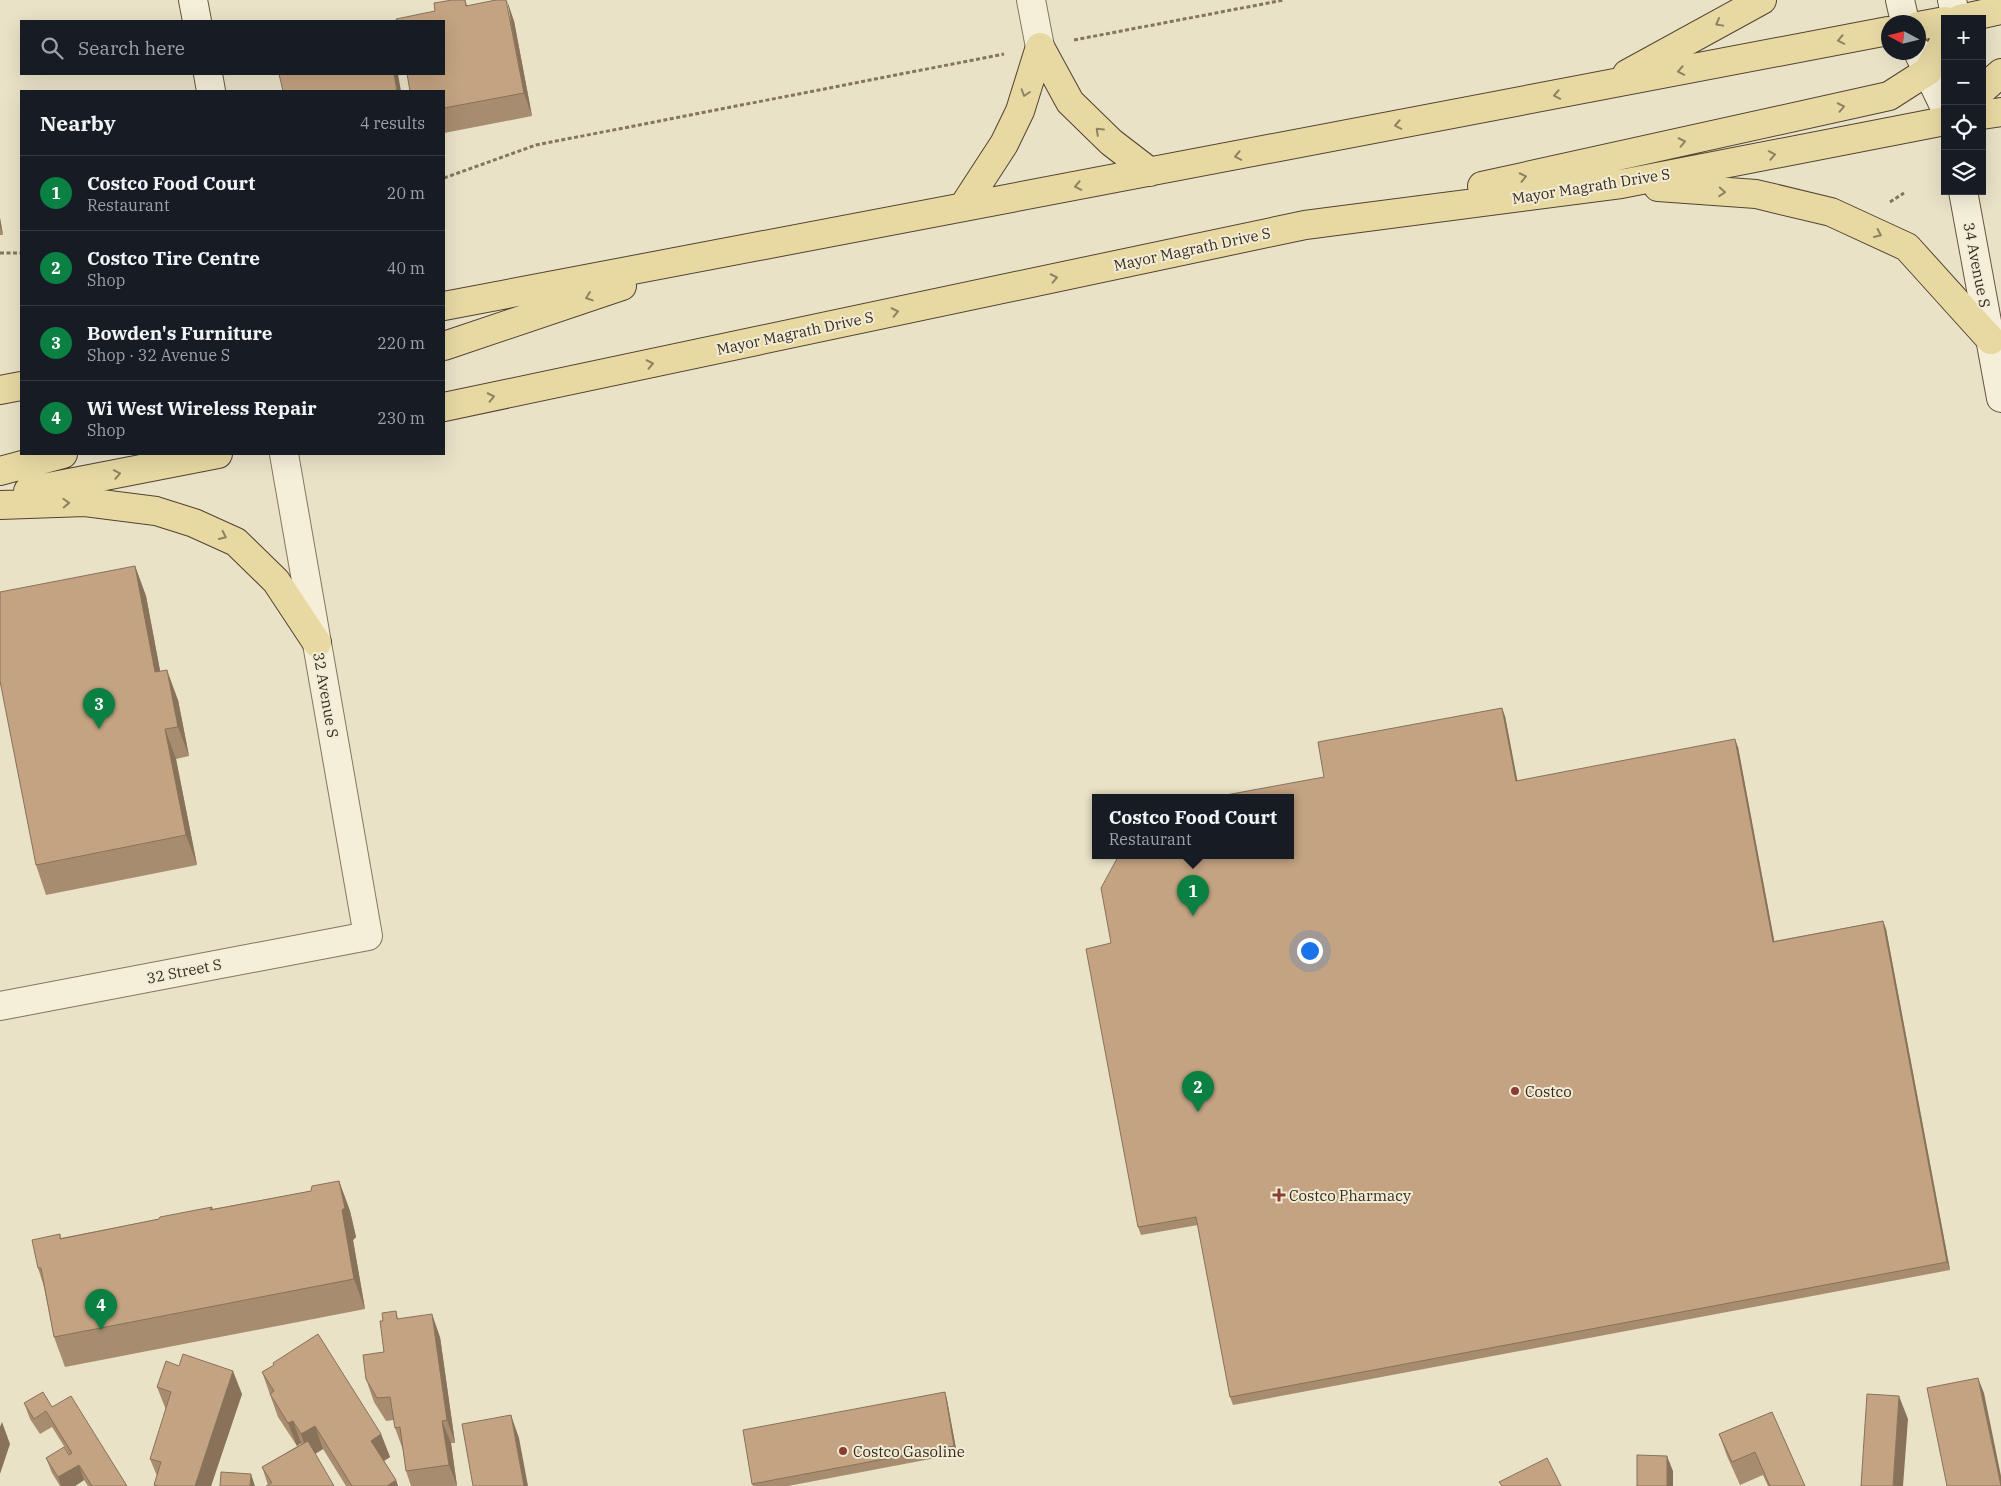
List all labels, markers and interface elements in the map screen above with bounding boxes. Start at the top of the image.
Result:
north arrow [1881,15,1926,60]
map controls [1941,15,1986,195]
button: + [1941,15,1986,60]
one-way arrow [1715,17,1724,27]
search box [20,20,445,75]
icon: search [38,34,66,62]
one-way arrow [1836,35,1845,45]
text: Search here [78,36,185,60]
button: − [1941,60,1986,105]
one-way arrow [1677,66,1686,76]
one-way arrow [1021,89,1031,97]
one-way arrow [1553,89,1562,100]
one-way arrow [1836,102,1845,113]
button: locate [1941,105,1986,150]
text: Nearby [40,109,116,137]
text: 4 results [360,113,425,133]
one-way arrow [1393,120,1402,130]
one-way arrow [1095,128,1104,137]
one-way arrow [1678,137,1687,148]
one-way arrow [1233,150,1242,160]
one-way arrow [1768,150,1777,161]
button: layers [1941,150,1986,195]
street label: Mayor Magrath Drive S [1511,164,1671,208]
text: Costco Food Court [87,171,255,195]
one-way arrow [1519,172,1528,183]
one-way arrow [1074,180,1083,190]
text: 1 [51,183,61,203]
text: 20 m [387,183,425,203]
one-way arrow [1718,186,1726,197]
text: Restaurant [87,195,170,215]
street label: 34 Avenue S [1959,221,1995,309]
street label: Mayor Magrath Drive S [1112,223,1272,275]
one-way arrow [1873,227,1882,238]
text: Costco Tire Centre [87,246,260,270]
text: 2 [51,258,61,278]
text: 40 m [387,258,425,278]
text: Shop [87,270,125,290]
one-way arrow [1050,274,1058,284]
one-way arrow [586,291,594,301]
street label: Mayor Magrath Drive S [715,307,875,359]
one-way arrow [891,307,899,318]
text: Bowden's Furniture [87,321,273,345]
text: 3 [51,333,61,353]
text: 220 m [377,333,425,353]
text: Shop · 32 Avenue S [87,345,230,365]
one-way arrow [646,359,655,370]
one-way arrow [487,392,496,403]
text: Wi West Wireless Repair [87,396,317,420]
text: 4 [51,408,61,428]
text: 230 m [377,408,425,428]
text: Shop [87,420,125,440]
one-way arrow [112,469,121,479]
one-way arrow [62,498,70,508]
one-way arrow [218,530,227,541]
street label: 32 Avenue S [309,651,343,739]
pin: 3 [83,688,115,729]
popup [1092,794,1294,859]
text: Costco Food Court [1109,805,1277,829]
text: Restaurant [1109,829,1192,849]
pin: 1 [1177,875,1209,916]
your location [1297,938,1323,964]
street label: 32 Street S [145,954,223,988]
pin: 2 [1182,1071,1214,1112]
place label: Costco [1525,1082,1572,1101]
marker: Costco [1509,1085,1521,1097]
place label: Costco Pharmacy [1289,1186,1411,1205]
marker: Costco Pharmacy [1273,1189,1285,1201]
pin: 4 [85,1289,117,1330]
place label: Costco Gasoline [853,1442,965,1461]
marker: Costco Gasoline [837,1445,849,1457]

